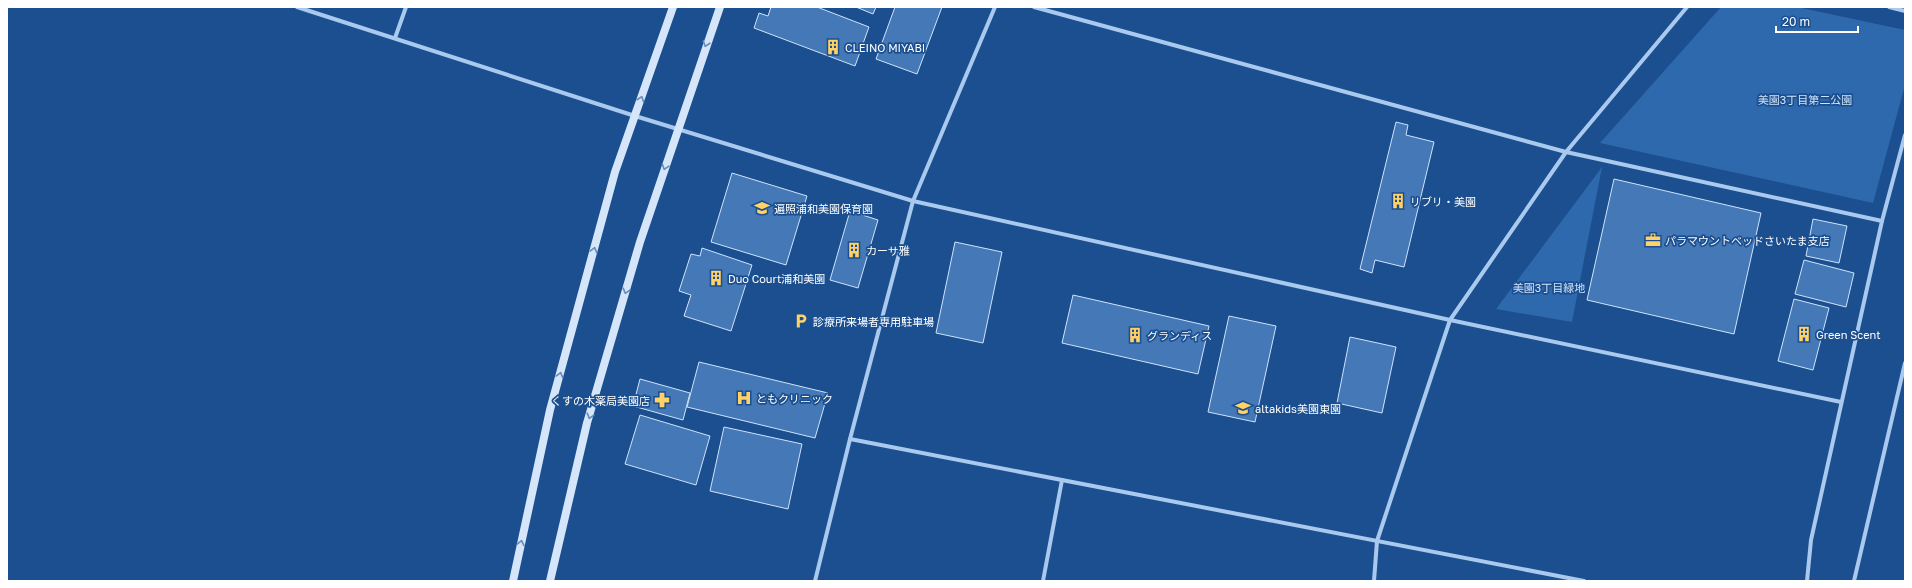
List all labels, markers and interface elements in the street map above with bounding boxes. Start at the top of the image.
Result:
scale bar [1776,8,1858,34]
text: 20 m [1782,14,1810,29]
building icon: CLEINO MIYABI [824,38,842,56]
one-way arrow [703,40,711,47]
place label: CLEINO MIYABI [845,41,925,54]
park label: 美園3丁目第二公園 [1758,93,1852,106]
one-way arrow [636,96,644,103]
one-way arrow [661,163,669,170]
building icon: リブリ・美園 [1389,192,1407,210]
place label: リブリ・美園 [1410,195,1476,208]
school or university icon: 遍照浦和美園保育園 [753,199,771,217]
place label: 遍照浦和美園保育園 [774,202,873,215]
office icon: パラマウントベッドさいたま支店 [1644,231,1662,249]
place label: パラマウントベッドさいたま支店 [1665,234,1830,247]
building icon: カーサ雅 [845,241,863,259]
place label: カーサ雅 [866,244,910,257]
one-way arrow [589,247,598,254]
building icon: Duo Court浦和美園 [707,269,725,287]
place label: Duo Court浦和美園 [728,272,825,285]
park label: 美園3丁目緑地 [1513,281,1585,294]
one-way arrow [622,287,631,294]
parking icon: 診療所来場者専用駐車場 [792,312,810,330]
place label: 診療所来場者専用駐車場 [813,315,934,328]
building icon: Green Scent [1795,325,1813,343]
building icon: グランディス [1126,326,1144,344]
place label: Green Scent [1816,328,1881,341]
place label: グランディス [1147,329,1212,342]
one-way arrow [555,372,564,379]
hospital icon: ともクリニック [735,389,753,407]
pharmacy icon: くすの木薬局美園店 [653,391,671,409]
place label: ともクリニック [756,392,833,405]
place label: くすの木薬局美園店 [551,394,650,407]
school or university icon: altakids美園東園 [1234,399,1252,417]
place label: altakids美園東園 [1255,402,1341,415]
one-way arrow [586,412,594,419]
one-way arrow [517,540,525,546]

